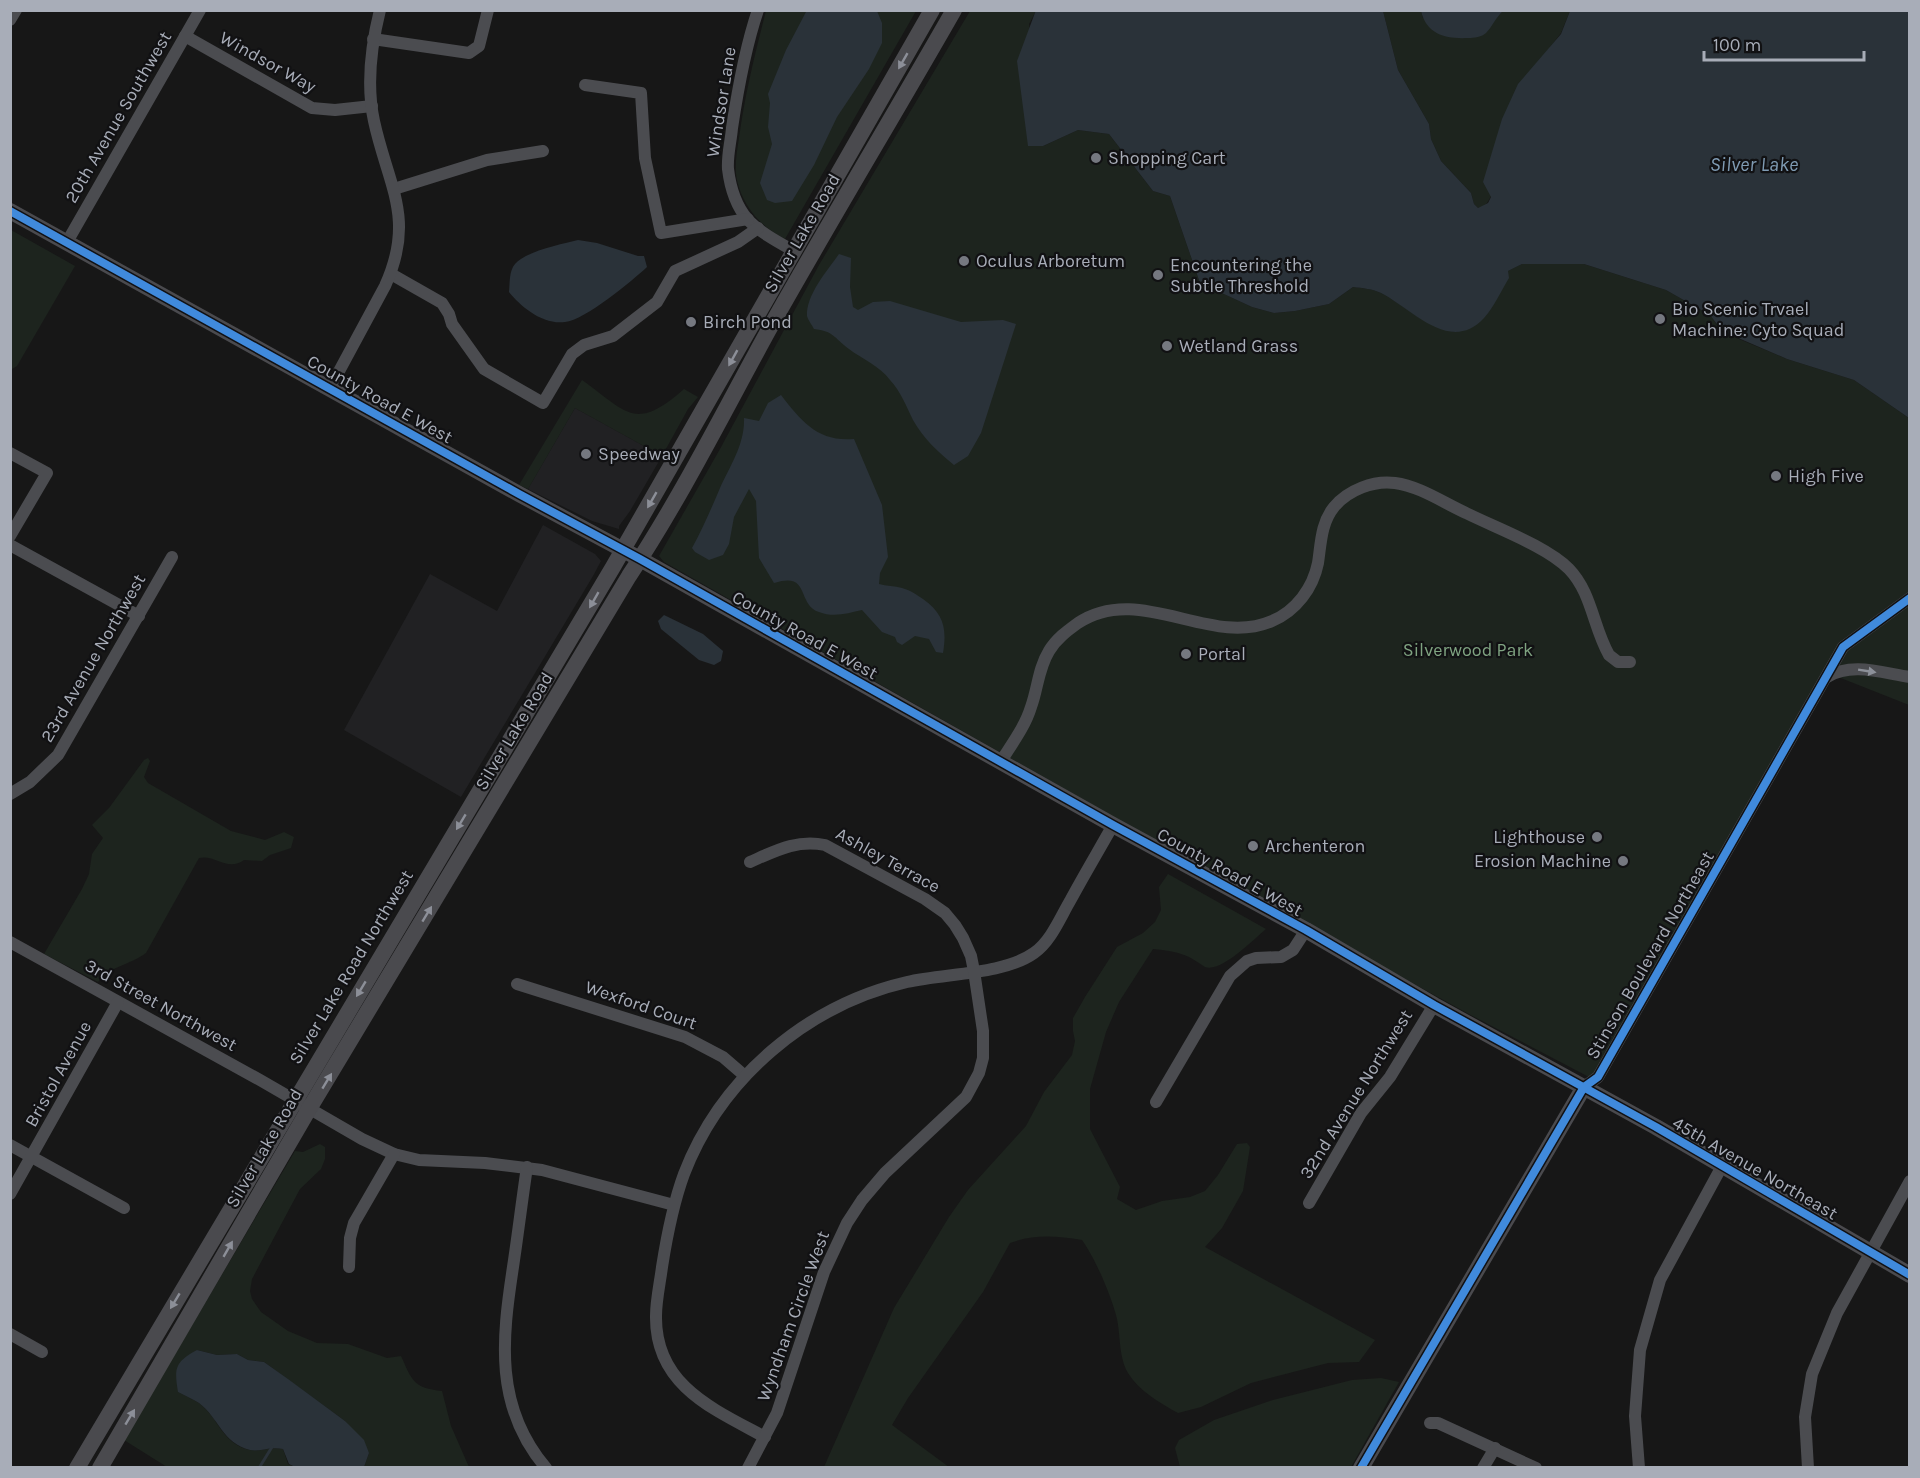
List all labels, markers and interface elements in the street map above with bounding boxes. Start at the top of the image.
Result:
scale bar [1704,24,1864,62]
street label: Windsor Way [216,26,321,98]
street label: 20th Avenue Southwest [60,27,176,207]
text: 100 m [1713,34,1761,56]
street label: Windsor Lane [701,45,741,159]
one-way arrow [897,53,908,69]
place label: Shopping Cart [1108,147,1226,169]
marker: Shopping Cart [1089,151,1103,165]
water label: Silver Lake [1710,153,1798,176]
street label: Silver Lake Road [759,170,845,296]
place label: Oculus Arboretum [976,250,1125,272]
marker: Oculus Arboretum [957,254,971,268]
place label: Encountering the Subtle Threshold [1170,254,1312,297]
marker: Encountering the Subtle Threshold [1151,268,1165,282]
place label: Bio Scenic Trvael Machine: Cyto Squad [1672,298,1844,341]
place label: Birch Pond [703,311,792,333]
marker: Bio Scenic Trvael Machine: Cyto Squad [1653,312,1667,326]
marker: Birch Pond [684,315,698,329]
place label: Wetland Grass [1179,335,1298,357]
marker: Wetland Grass [1160,339,1174,353]
street label: County Road E West [303,350,457,448]
one-way arrow [728,350,738,367]
place label: Speedway [598,443,681,465]
marker: Speedway [579,447,593,461]
place label: High Five [1788,465,1864,487]
marker: High Five [1769,469,1783,483]
one-way arrow [647,492,658,508]
street label: 23rd Avenue Northwest [36,570,150,746]
street label: County Road E West [728,586,882,684]
one-way arrow [589,592,599,609]
park label: Silverwood Park [1403,639,1533,661]
place label: Portal [1198,643,1246,665]
marker: Portal [1179,647,1193,661]
one-way arrow [1858,666,1877,675]
street label: Silver Lake Road [470,668,558,794]
one-way arrow [456,813,467,830]
street label: Ashley Terrace [832,822,944,898]
street label: County Road E West [1153,823,1307,921]
place label: Lighthouse [1493,826,1585,848]
marker: Lighthouse [1590,830,1604,844]
place label: Archenteron [1265,835,1365,857]
marker: Archenteron [1246,839,1260,853]
street label: Stinson Boulevard Northeast [1581,847,1719,1063]
place label: Erosion Machine [1474,850,1611,872]
marker: Erosion Machine [1616,854,1630,868]
street label: Silver Lake Road Northwest [284,866,418,1068]
one-way arrow [422,906,433,922]
street label: 3rd Street Northwest [81,954,241,1056]
street label: Wexford Court [582,976,700,1034]
one-way arrow [355,981,366,997]
street label: 32nd Avenue Northwest [1295,1005,1417,1183]
street label: Bristol Avenue [20,1017,96,1131]
one-way arrow [321,1073,332,1089]
street label: Silver Lake Road [221,1085,307,1211]
street label: 45th Avenue Northeast [1668,1112,1842,1224]
street label: Wyndham Circle West [752,1228,834,1404]
one-way arrow [223,1240,233,1257]
one-way arrow [170,1293,181,1309]
one-way arrow [124,1409,135,1425]

